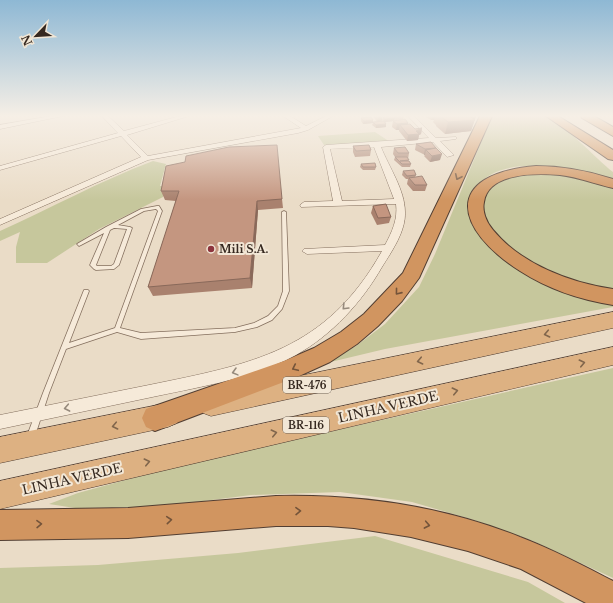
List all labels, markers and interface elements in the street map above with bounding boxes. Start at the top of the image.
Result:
north arrow [16,16,56,56]
text: N [18,32,35,48]
one-way arrow [455,172,463,180]
place label: Mili S.A. [219,242,268,256]
marker: Mili S.A. [206,244,216,254]
one-way arrow [396,287,403,294]
one-way arrow [342,302,350,310]
one-way arrow [544,329,551,337]
one-way arrow [417,356,424,364]
one-way arrow [579,359,585,367]
one-way arrow [291,363,299,371]
one-way arrow [232,367,239,376]
road number: BR-476 [283,377,331,393]
street label: LINHA VERDE [336,387,440,427]
one-way arrow [452,388,459,396]
one-way arrow [64,403,70,412]
road number: BR-116 [283,417,329,433]
one-way arrow [112,421,118,429]
one-way arrow [271,429,277,437]
one-way arrow [144,458,150,466]
street label: LINHA VERDE [20,459,124,499]
one-way arrow [295,507,301,515]
one-way arrow [166,515,172,524]
one-way arrow [36,520,42,528]
one-way arrow [424,520,430,529]

